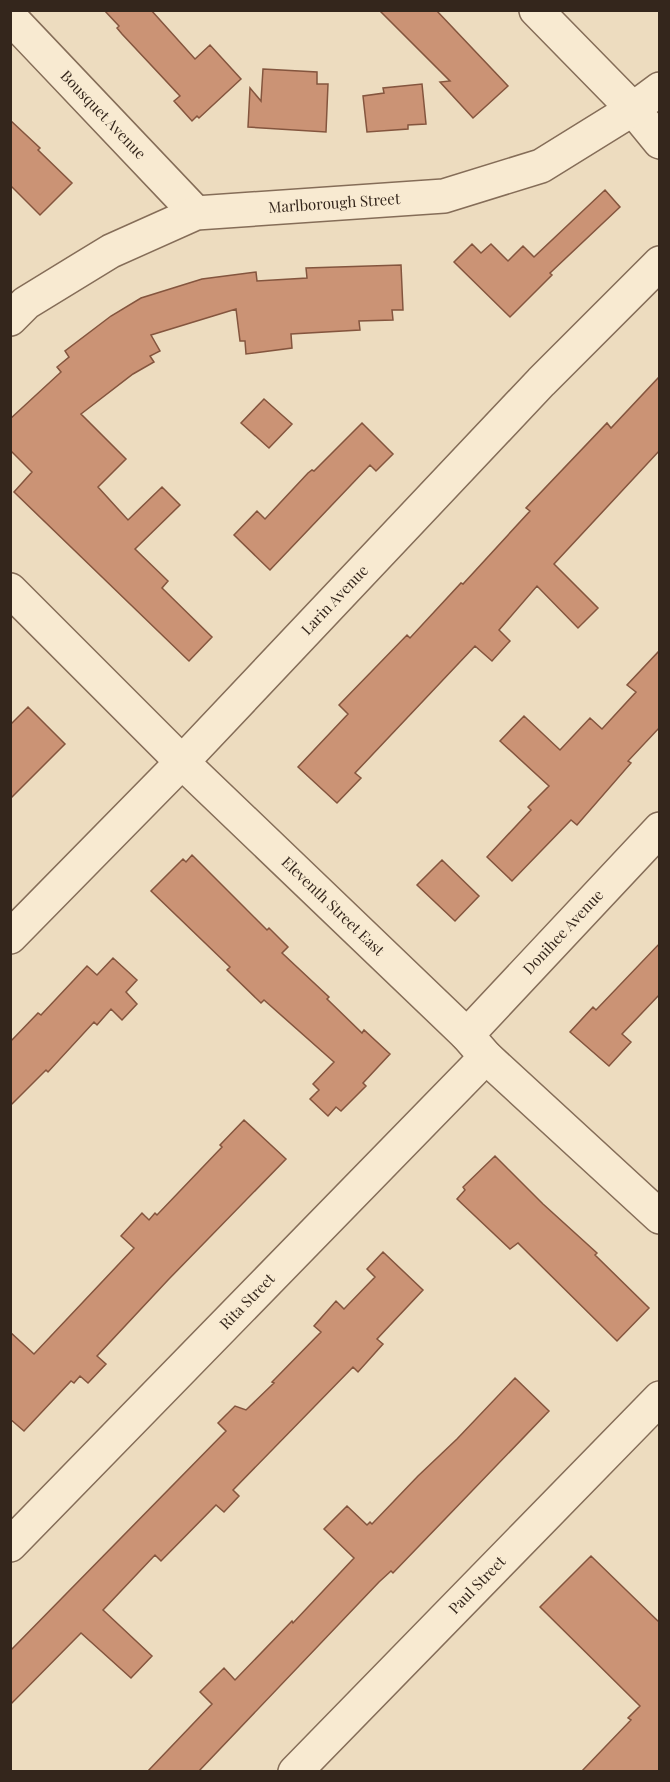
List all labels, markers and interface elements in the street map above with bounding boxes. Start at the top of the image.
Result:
street label: Bousquet Avenue [57,65,151,163]
street label: Marlborough Street [268,188,401,217]
street label: Larin Avenue [296,560,372,639]
street label: Eleventh Street East [278,852,390,960]
street label: Donihee Avenue [518,885,607,978]
street label: Rita Street [215,1268,279,1333]
street label: Paul Street [444,1551,510,1618]

